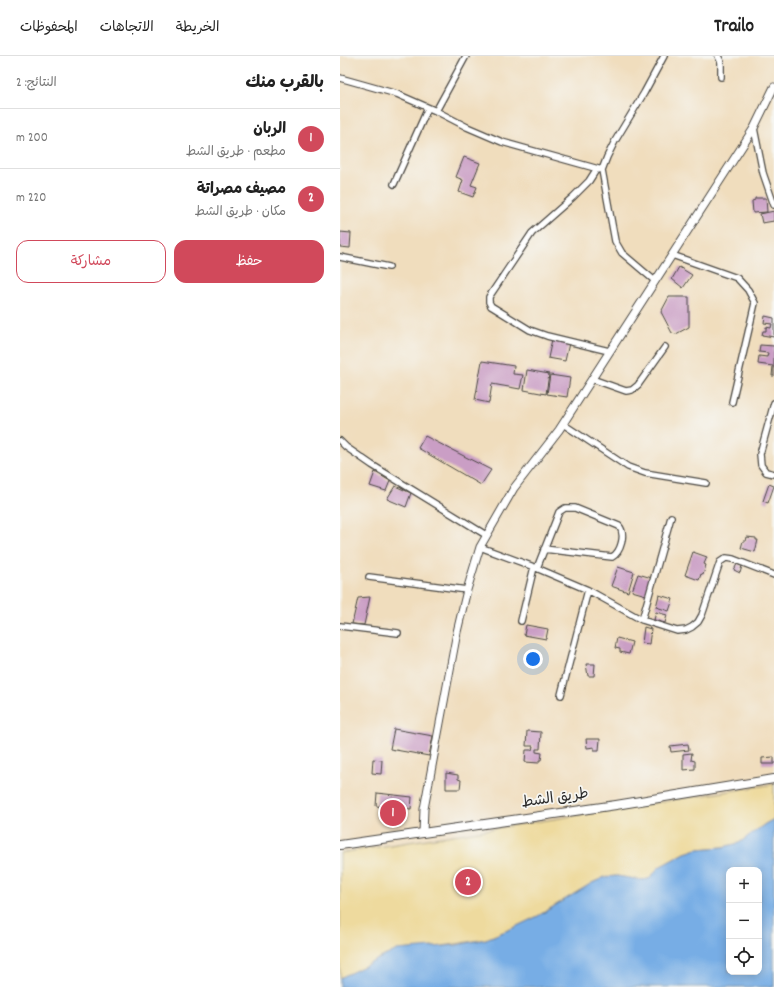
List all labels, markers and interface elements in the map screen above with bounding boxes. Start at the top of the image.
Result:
text: Trailo [714,14,754,41]
text: المحفوظات [20,18,78,38]
text: الاتجاهات [100,18,154,38]
text: الخريطة [176,18,219,38]
text: بالقرب منك [246,72,324,96]
text: النتائج: 2 [16,74,57,93]
text: الربان [253,119,286,141]
text: 200 m [16,129,48,148]
text: 1 [310,129,312,148]
text: مطعم · طريق الشط [186,143,286,162]
text: مصيف مصراتة [197,179,286,201]
text: 220 m [16,189,46,208]
text: 2 [308,189,314,208]
text: مكان · طريق الشط [194,203,286,222]
button: مشاركة [16,240,166,283]
button: حفظ [174,240,324,283]
your location [523,649,543,669]
street label: طريق الشط [520,783,590,815]
pin: 1 [380,798,406,828]
pin: 2 [455,867,481,897]
map controls [726,867,762,975]
button: + [726,867,762,903]
button: − [726,903,762,939]
button: locate [726,939,762,975]

